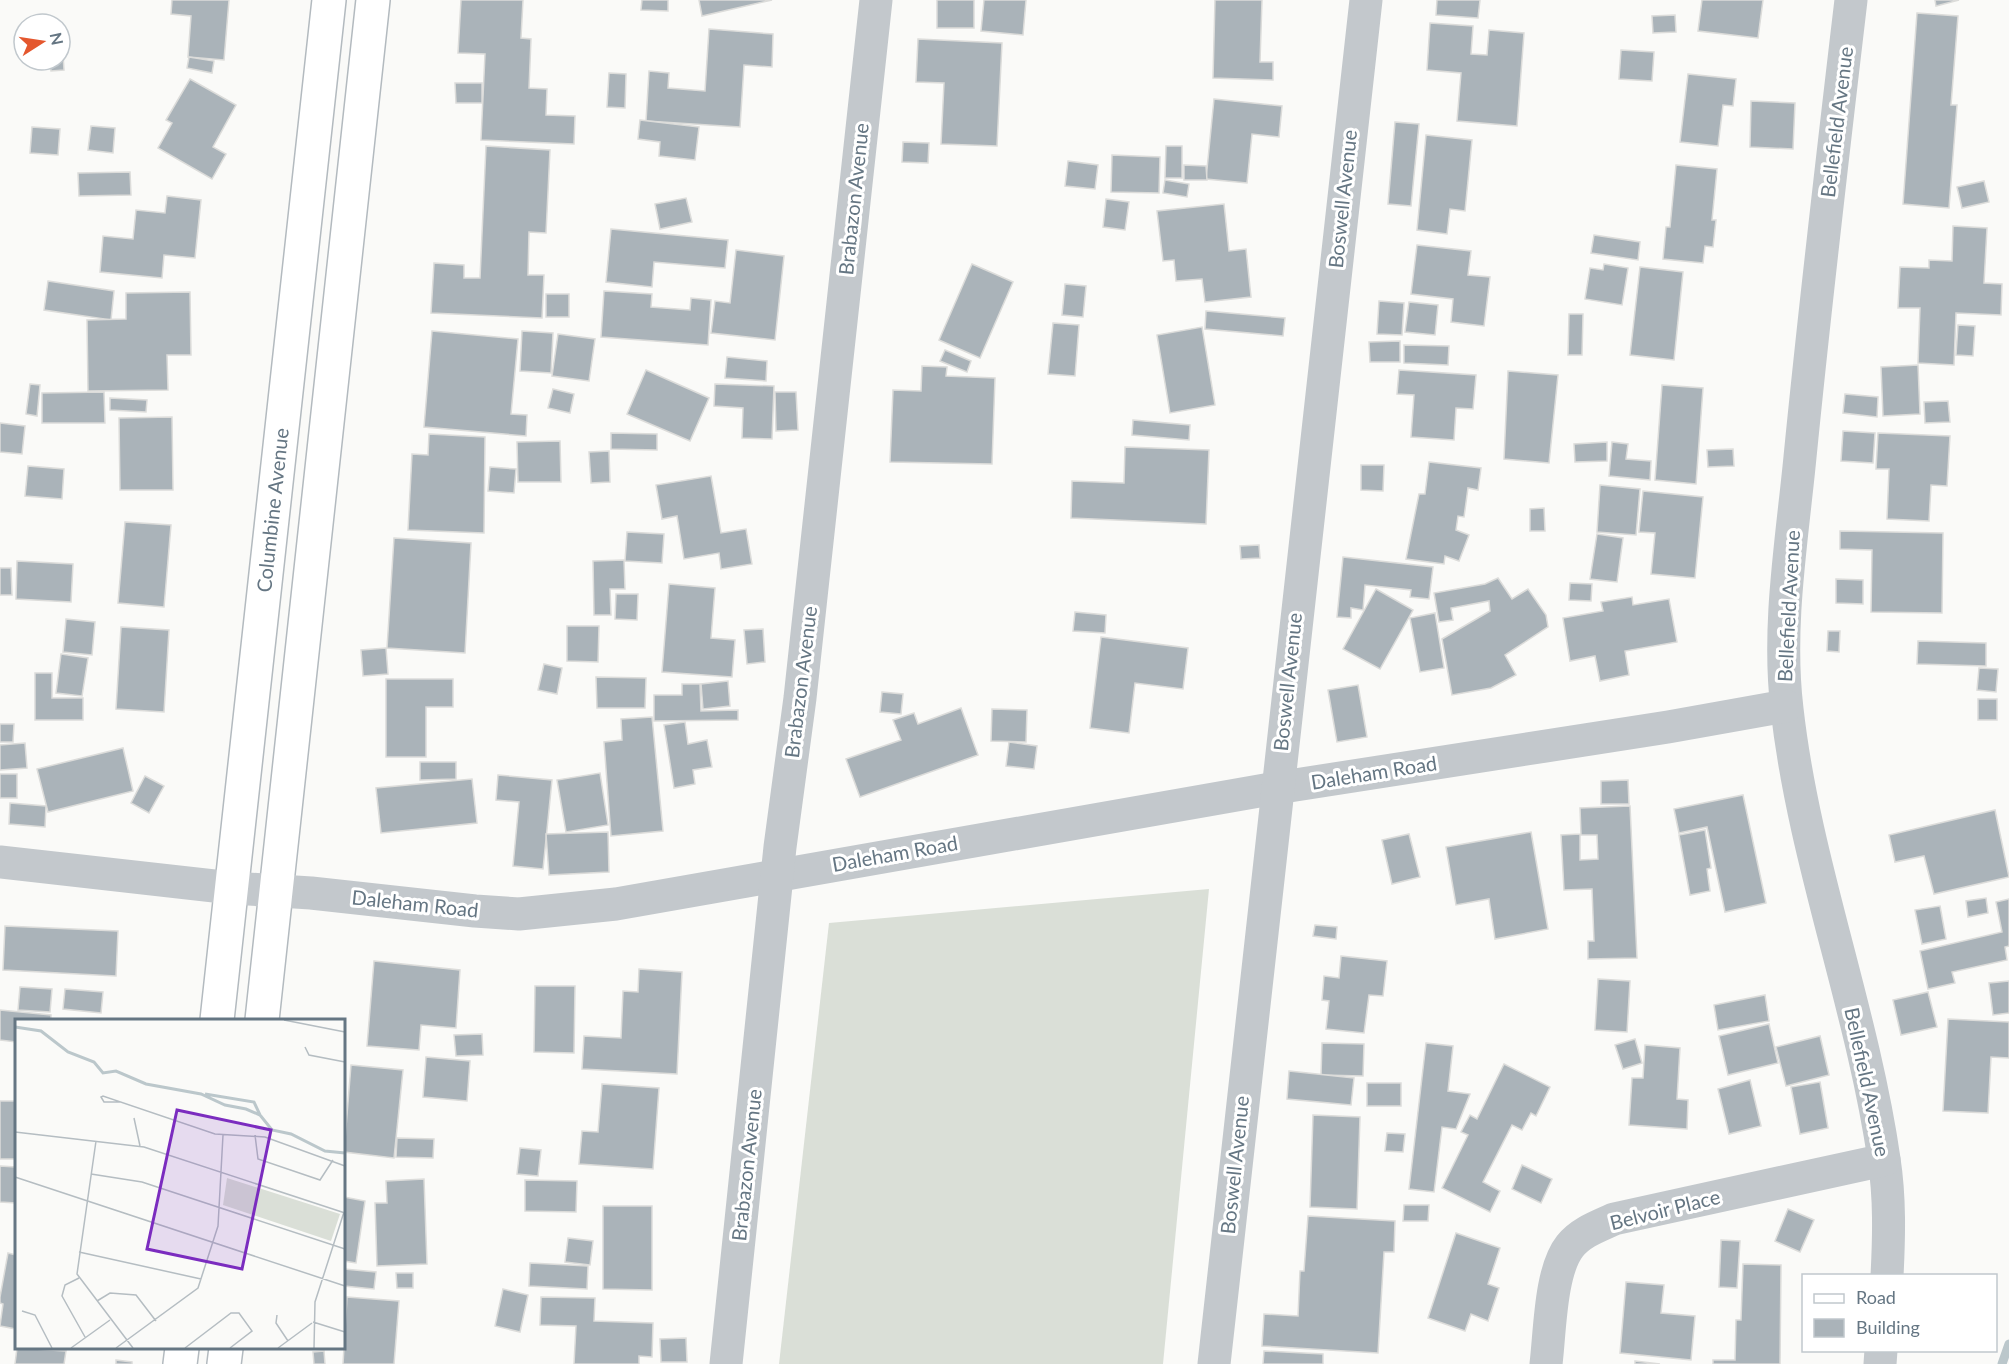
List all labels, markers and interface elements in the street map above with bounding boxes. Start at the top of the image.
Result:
north arrow [12,12,72,72]
text: N [47,31,68,47]
street label: Bellefield Avenue [1815,45,1857,199]
street label: Brabazon Avenue [833,122,873,276]
street label: Boswell Avenue [1323,129,1361,269]
street label: Columbine Avenue [251,426,293,593]
street label: Bellefield Avenue [1772,530,1804,682]
street label: Brabazon Avenue [779,605,821,759]
street label: Boswell Avenue [1268,612,1306,752]
street label: Daleham Road [1309,750,1439,794]
street label: Daleham Road [830,830,960,876]
street label: Daleham Road [351,884,480,922]
street label: Bellefield Avenue [1840,1005,1896,1159]
inset map [15,1019,345,1349]
street label: Brabazon Avenue [726,1088,766,1242]
street label: Boswell Avenue [1215,1095,1253,1235]
street label: Belvoir Place [1607,1184,1722,1234]
legend [1802,1274,1997,1352]
text: Road [1856,1286,1896,1308]
text: Building [1856,1316,1920,1338]

